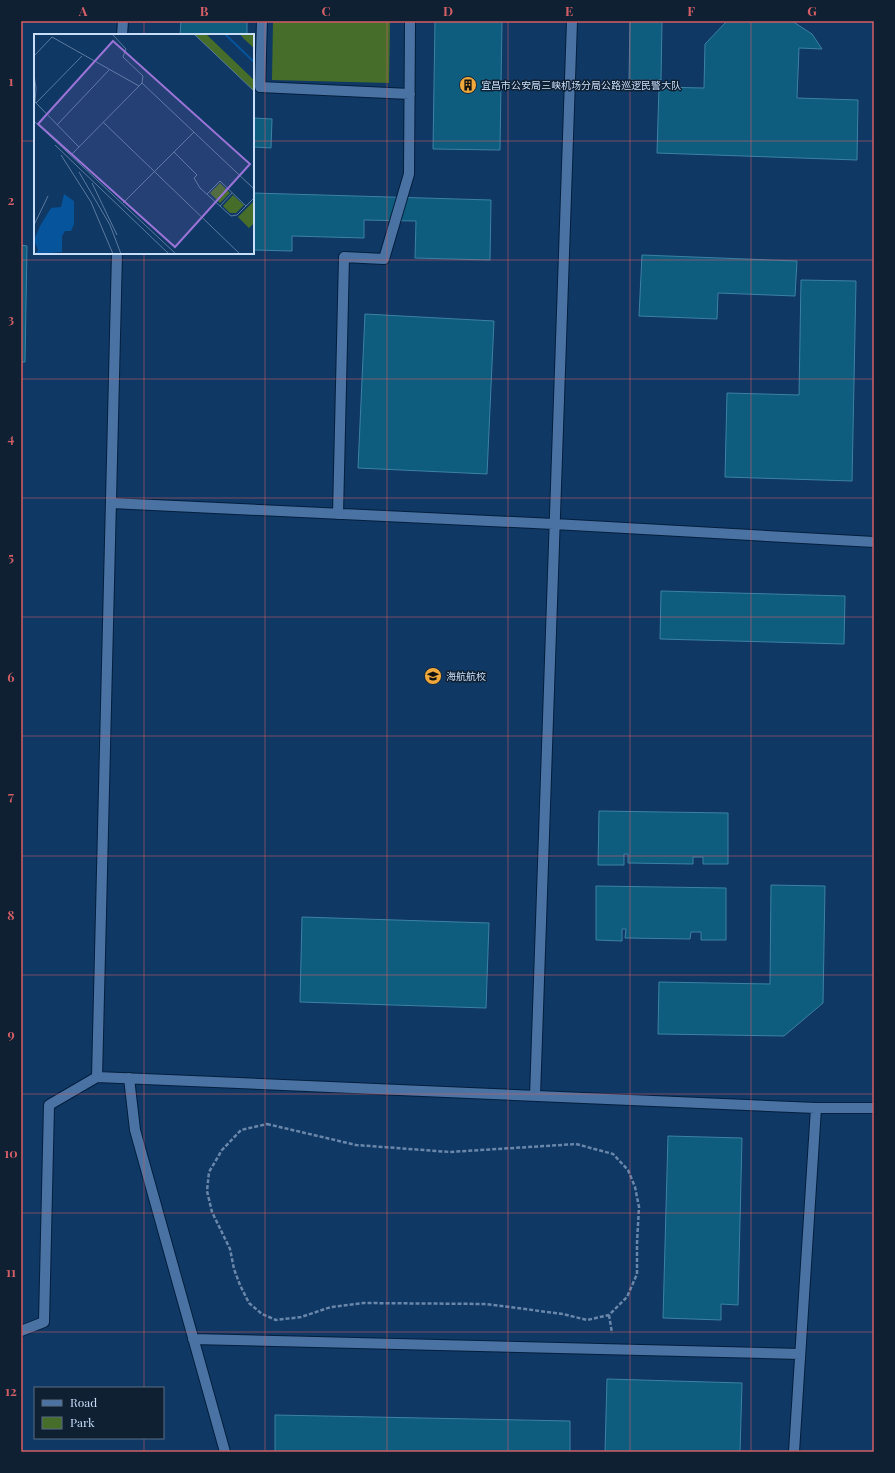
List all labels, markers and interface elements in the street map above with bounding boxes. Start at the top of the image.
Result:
text: A [78,2,88,19]
text: B [200,2,209,19]
text: C [321,2,331,19]
text: D [443,2,453,19]
text: E [565,2,573,19]
text: F [687,2,695,19]
text: G [807,2,817,19]
inset map [34,34,254,254]
text: 1 [9,72,14,89]
building icon: 宜昌市公安局三峡机场分局公路巡逻民警大队 [458,75,478,95]
place label: 宜昌市公安局三峡机场分局公路巡逻民警大队 [481,78,681,92]
text: 2 [8,191,15,208]
text: 3 [8,310,14,327]
text: 4 [8,429,15,446]
text: 5 [8,548,14,565]
school or university icon: 海航航校 [423,666,443,686]
text: 6 [7,668,15,685]
place label: 海航航校 [446,669,486,683]
text: 7 [8,787,14,804]
text: 8 [7,906,15,923]
text: 9 [7,1025,15,1042]
text: 10 [4,1144,18,1161]
text: 11 [6,1263,16,1280]
text: 12 [5,1382,17,1399]
legend [34,1387,164,1439]
text: Road [70,1394,97,1410]
text: Park [70,1414,95,1430]

